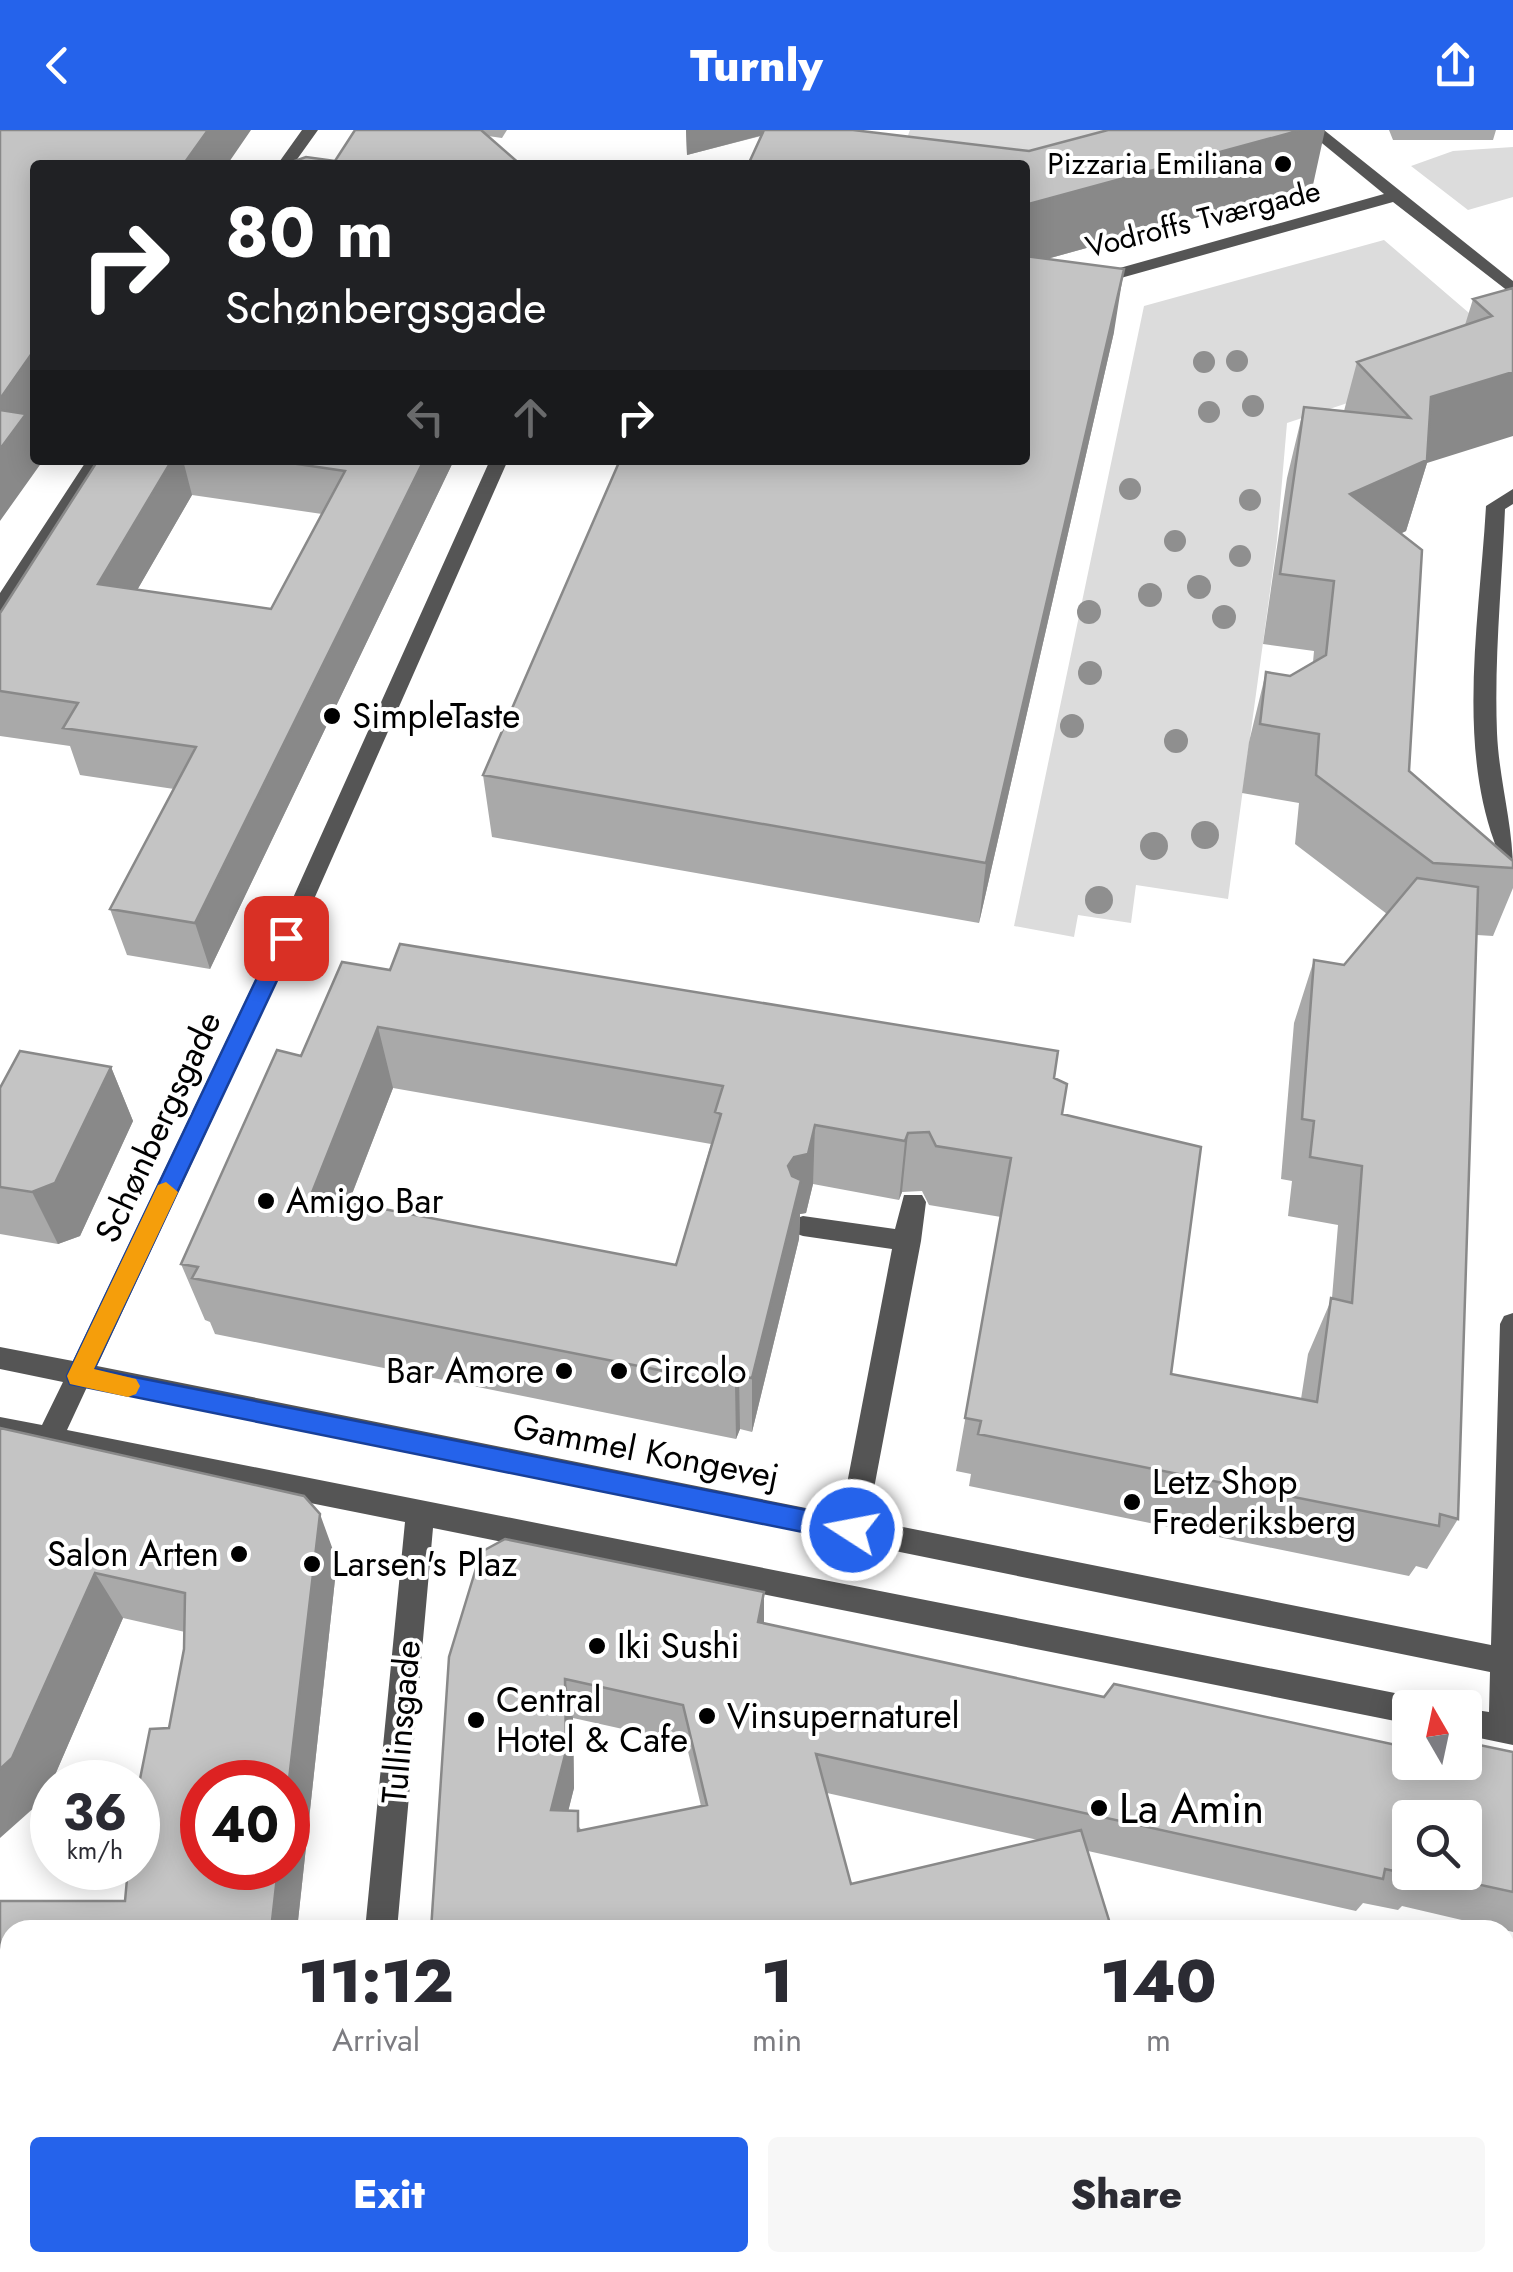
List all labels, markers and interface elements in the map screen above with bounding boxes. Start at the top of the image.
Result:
text: Turnly [690,33,823,98]
icon: back [30,38,85,93]
icon: share [1428,38,1483,93]
place label: Pizzaria Emiliana [1047,142,1263,185]
marker: Pizzaria Emiliana [1272,153,1294,175]
street label: Vodroffs Tværgade [1081,169,1325,268]
text: 80 m [225,182,394,283]
icon: right [60,200,190,330]
text: Schønbergsgade [225,275,546,340]
icon: left [398,390,453,445]
icon: ahead [503,390,558,445]
icon: right [608,390,663,445]
place label: SimpleTaste [352,691,520,741]
marker: SimpleTaste [321,705,343,727]
pin [244,896,329,981]
icon: arrive [259,911,314,966]
street label: Schønbergsgade [83,1003,233,1251]
place label: Amigo Bar [286,1176,443,1226]
marker: Amigo Bar [255,1190,277,1212]
place label: Bar Amore [386,1346,544,1396]
place label: Circolo [639,1346,747,1396]
marker: Bar Amore [553,1360,575,1382]
marker: Circolo [608,1360,630,1382]
street label: Gammel Kongevej [508,1401,784,1501]
place label: Letz Shop Frederiksberg [1152,1457,1356,1547]
position arrow [800,1478,904,1582]
marker: Letz Shop Frederiksberg [1121,1491,1143,1513]
place label: Salon Arten [47,1529,219,1579]
place label: Larsen's Plaz [332,1539,517,1589]
marker: Salon Arten [228,1543,250,1565]
marker: Larsen's Plaz [301,1553,323,1575]
place label: Iki Sushi [617,1621,740,1671]
marker: Iki Sushi [586,1635,608,1657]
street label: Tullinsgade [369,1638,433,1806]
place label: Central Hotel & Cafe [496,1675,688,1765]
north arrow [1392,1690,1482,1780]
map controls [1392,1690,1482,1890]
place label: Vinsupernaturel [727,1691,960,1741]
marker: Vinsupernaturel [696,1705,718,1727]
marker: Central Hotel & Cafe [465,1709,487,1731]
speed limit sign: 40 [180,1760,310,1890]
text: 36 [63,1776,127,1849]
place label: La Amin [1119,1778,1264,1839]
marker: La Amin [1088,1797,1110,1819]
button: search [1392,1800,1482,1890]
text: km/h [67,1832,123,1868]
text: 11:12 [298,1938,454,2025]
text: 1 [761,1938,793,2025]
text: 140 [1100,1938,1217,2025]
text: Arrival [332,2017,420,2063]
text: min [752,2017,802,2063]
text: m [1146,2017,1171,2063]
button: Exit [30,2137,748,2252]
button: Share [768,2137,1485,2252]

